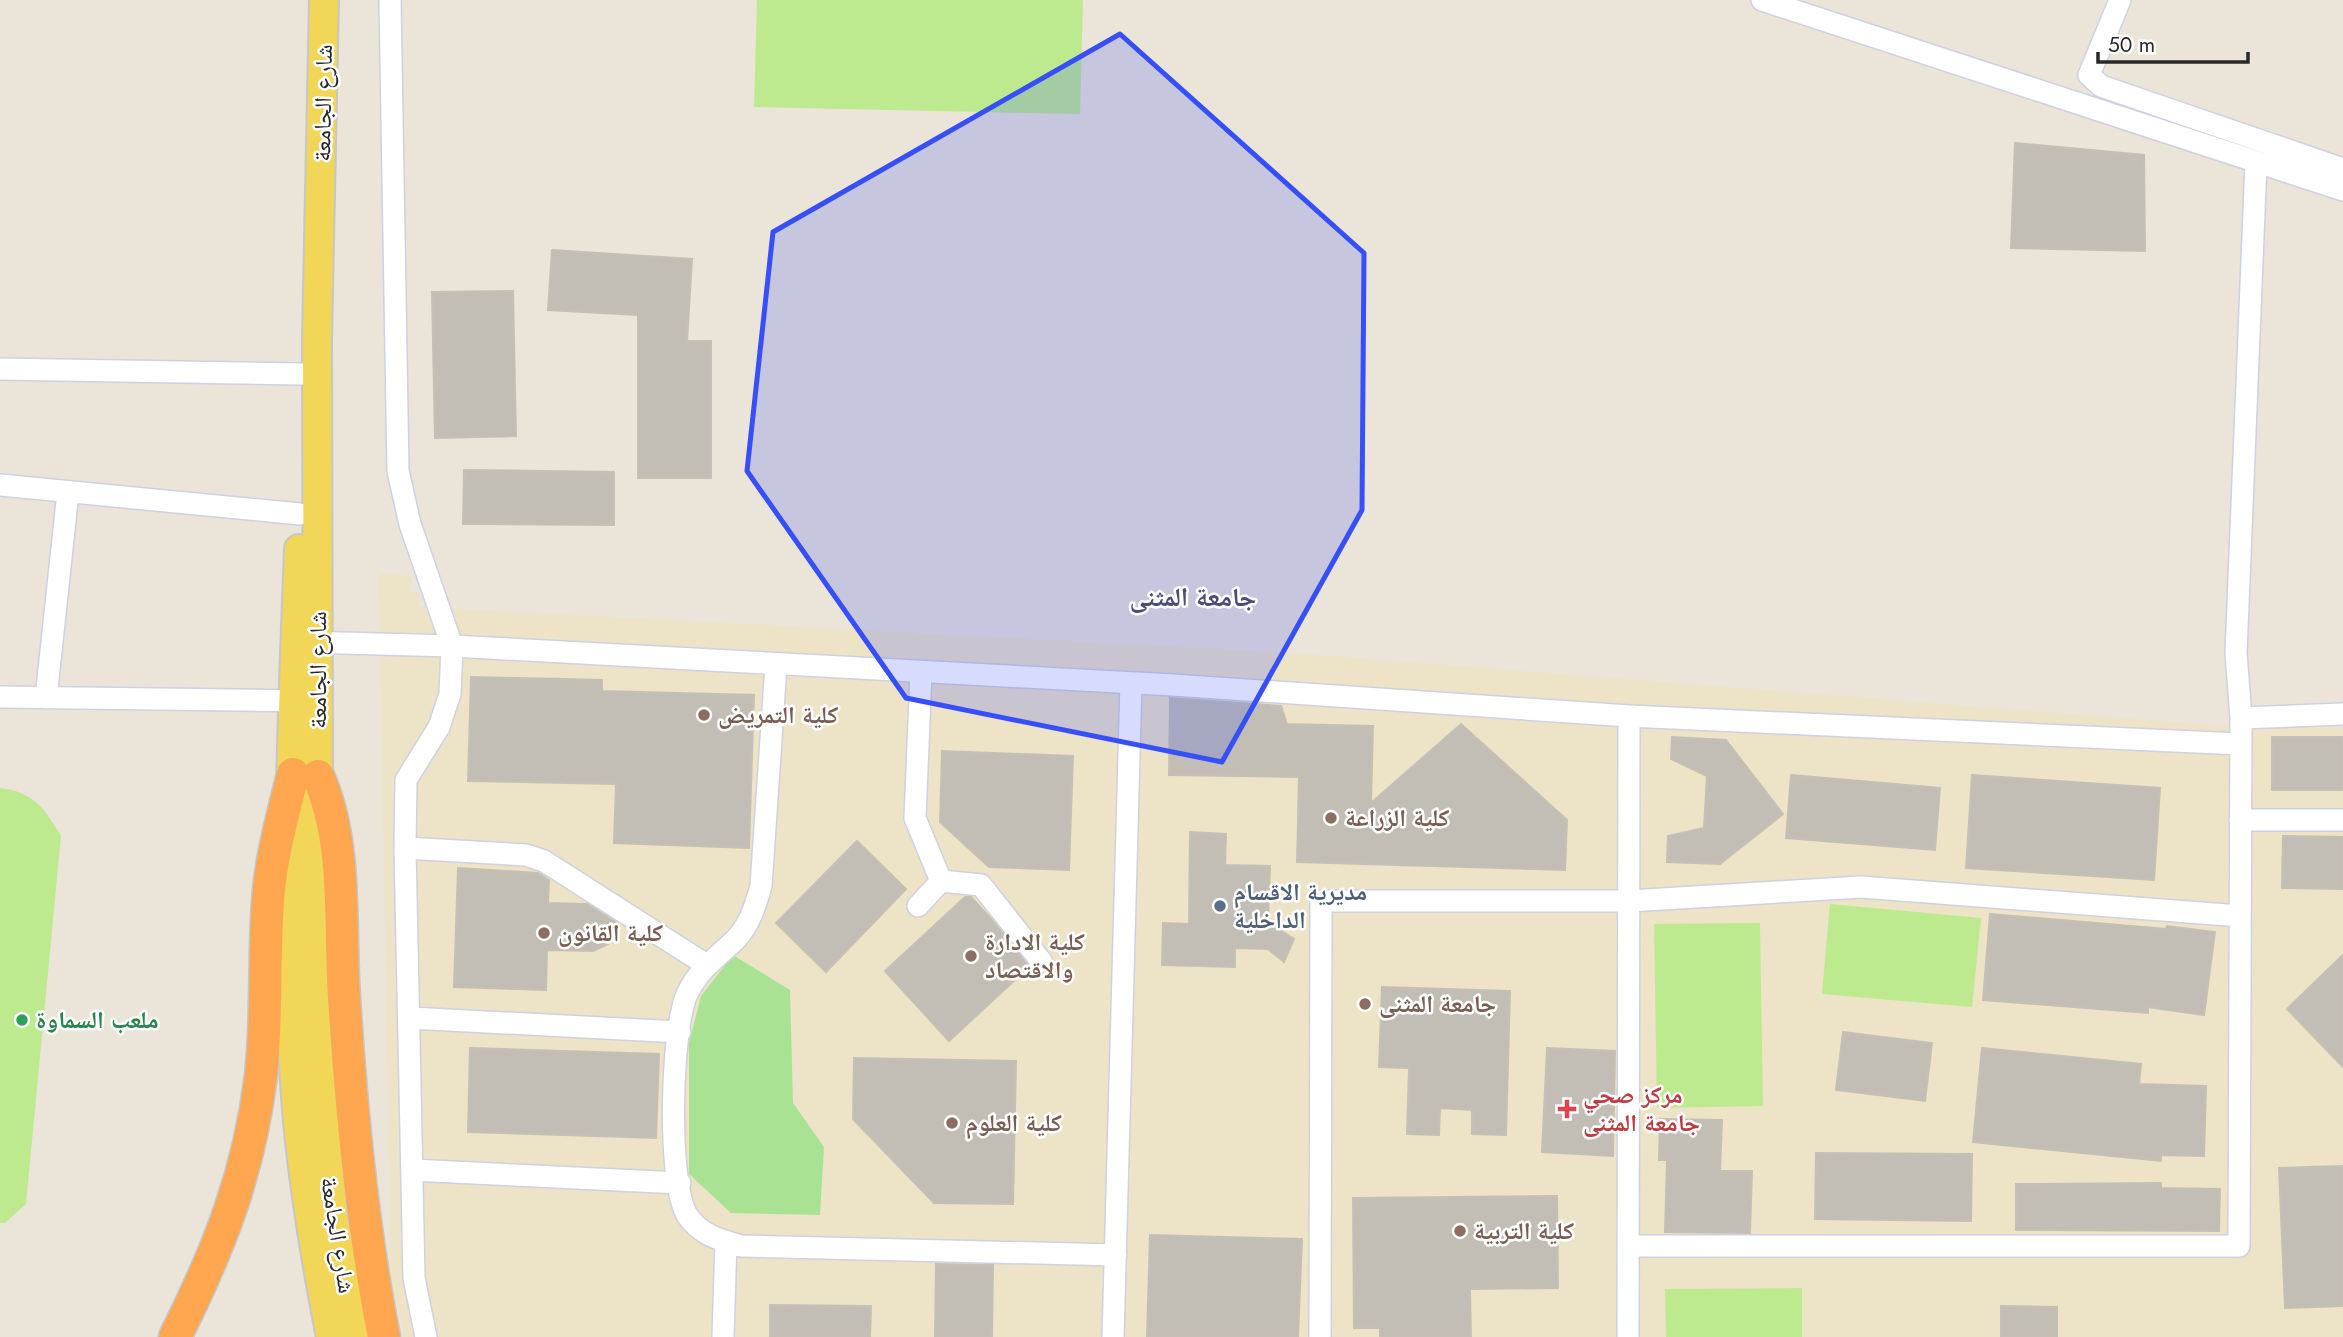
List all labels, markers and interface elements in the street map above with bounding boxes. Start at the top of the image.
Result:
scale bar [2098,21,2248,65]
text: 50 m [2108,30,2155,60]
street label: شارع الجامعة [304,44,341,162]
district label: جامعة المثنى [1130,578,1256,616]
street label: شارع الجامعة [300,611,335,729]
place label: كلية التمريض [718,697,839,732]
marker: كلية التمريض [696,707,712,723]
place label: كلية الزراعة [1345,800,1450,835]
marker: كلية الزراعة [1323,810,1339,826]
place label: مديرية الاقسام الداخلية [1234,874,1367,937]
marker: مديرية الاقسام الداخلية [1212,898,1228,914]
place label: كلية القانون [558,915,664,950]
place label: كلية الادارة والاقتصاد [985,924,1085,987]
marker: كلية القانون [536,925,552,941]
marker: كلية الادارة والاقتصاد [963,948,979,964]
place label: جامعة المثنى [1379,986,1496,1021]
marker: جامعة المثنى [1357,996,1373,1012]
place label: ملعب السماوة [36,1002,159,1037]
marker: ملعب السماوة [14,1012,30,1028]
place label: مركز صحي جامعة المثنى [1583,1077,1700,1140]
marker: مركز صحي جامعة المثنى [1557,1099,1577,1119]
place label: كلية العلوم [966,1105,1062,1140]
marker: كلية العلوم [944,1115,960,1131]
street label: شارع الجامعة [312,1174,365,1296]
place label: كلية التربية [1474,1213,1574,1248]
marker: كلية التربية [1452,1223,1468,1239]

